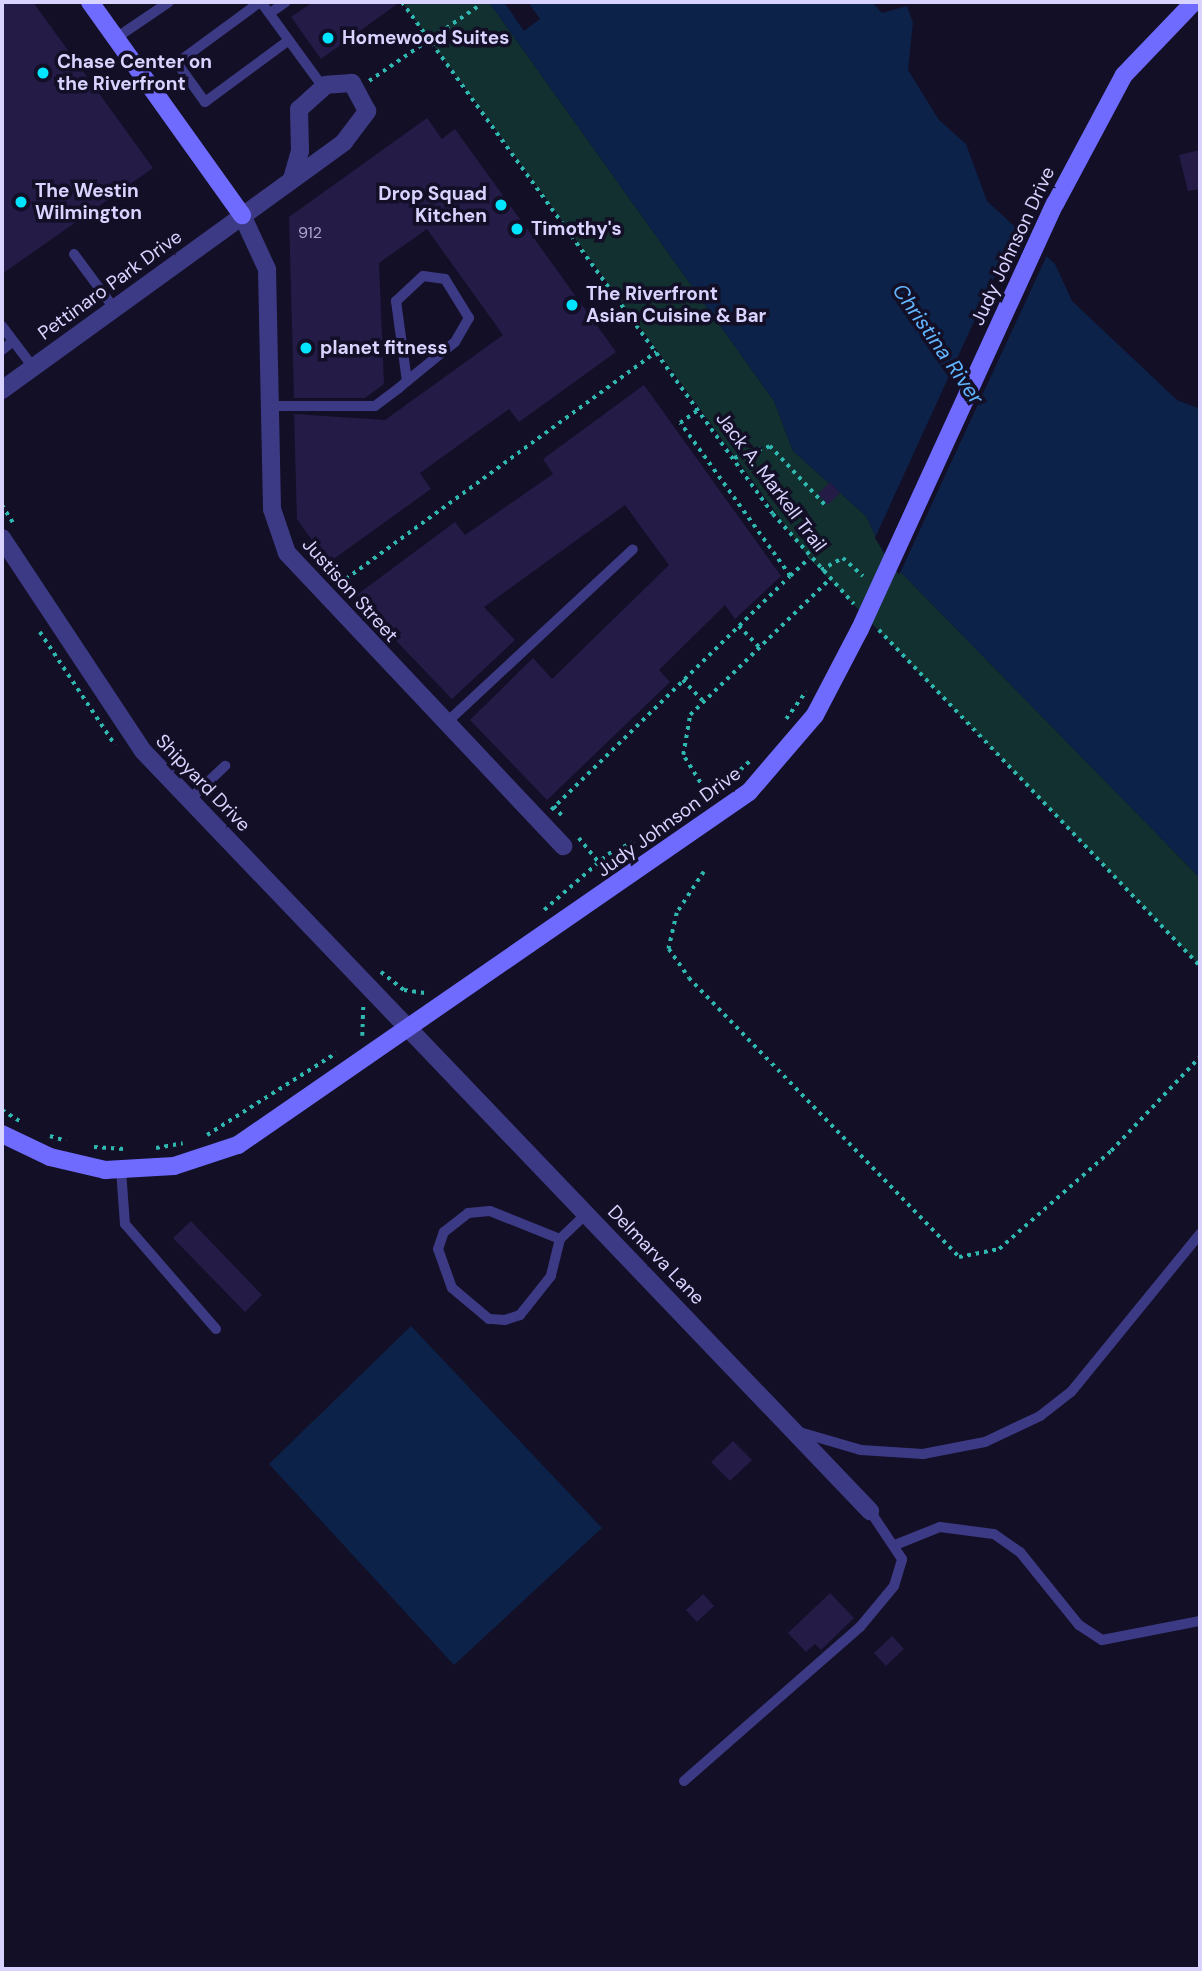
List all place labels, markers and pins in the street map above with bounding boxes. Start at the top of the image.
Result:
place label: Homewood Suites [342,27,509,49]
marker: Homewood Suites [320,30,336,46]
place label: Chase Center on the Riverfront [57,51,212,95]
marker: Chase Center on the Riverfront [35,65,51,81]
place label: The Westin Wilmington [35,180,142,224]
place label: Drop Squad Kitchen [378,183,487,227]
marker: The Westin Wilmington [13,194,29,210]
marker: Drop Squad Kitchen [493,197,509,213]
place label: Timothy's [531,218,622,240]
marker: Timothy's [509,221,525,237]
place label: The Riverfront Asian Cuisine & Bar [586,283,766,327]
marker: The Riverfront Asian Cuisine & Bar [564,297,580,313]
place label: planet fitness [320,337,448,359]
marker: planet fitness [298,340,314,356]

